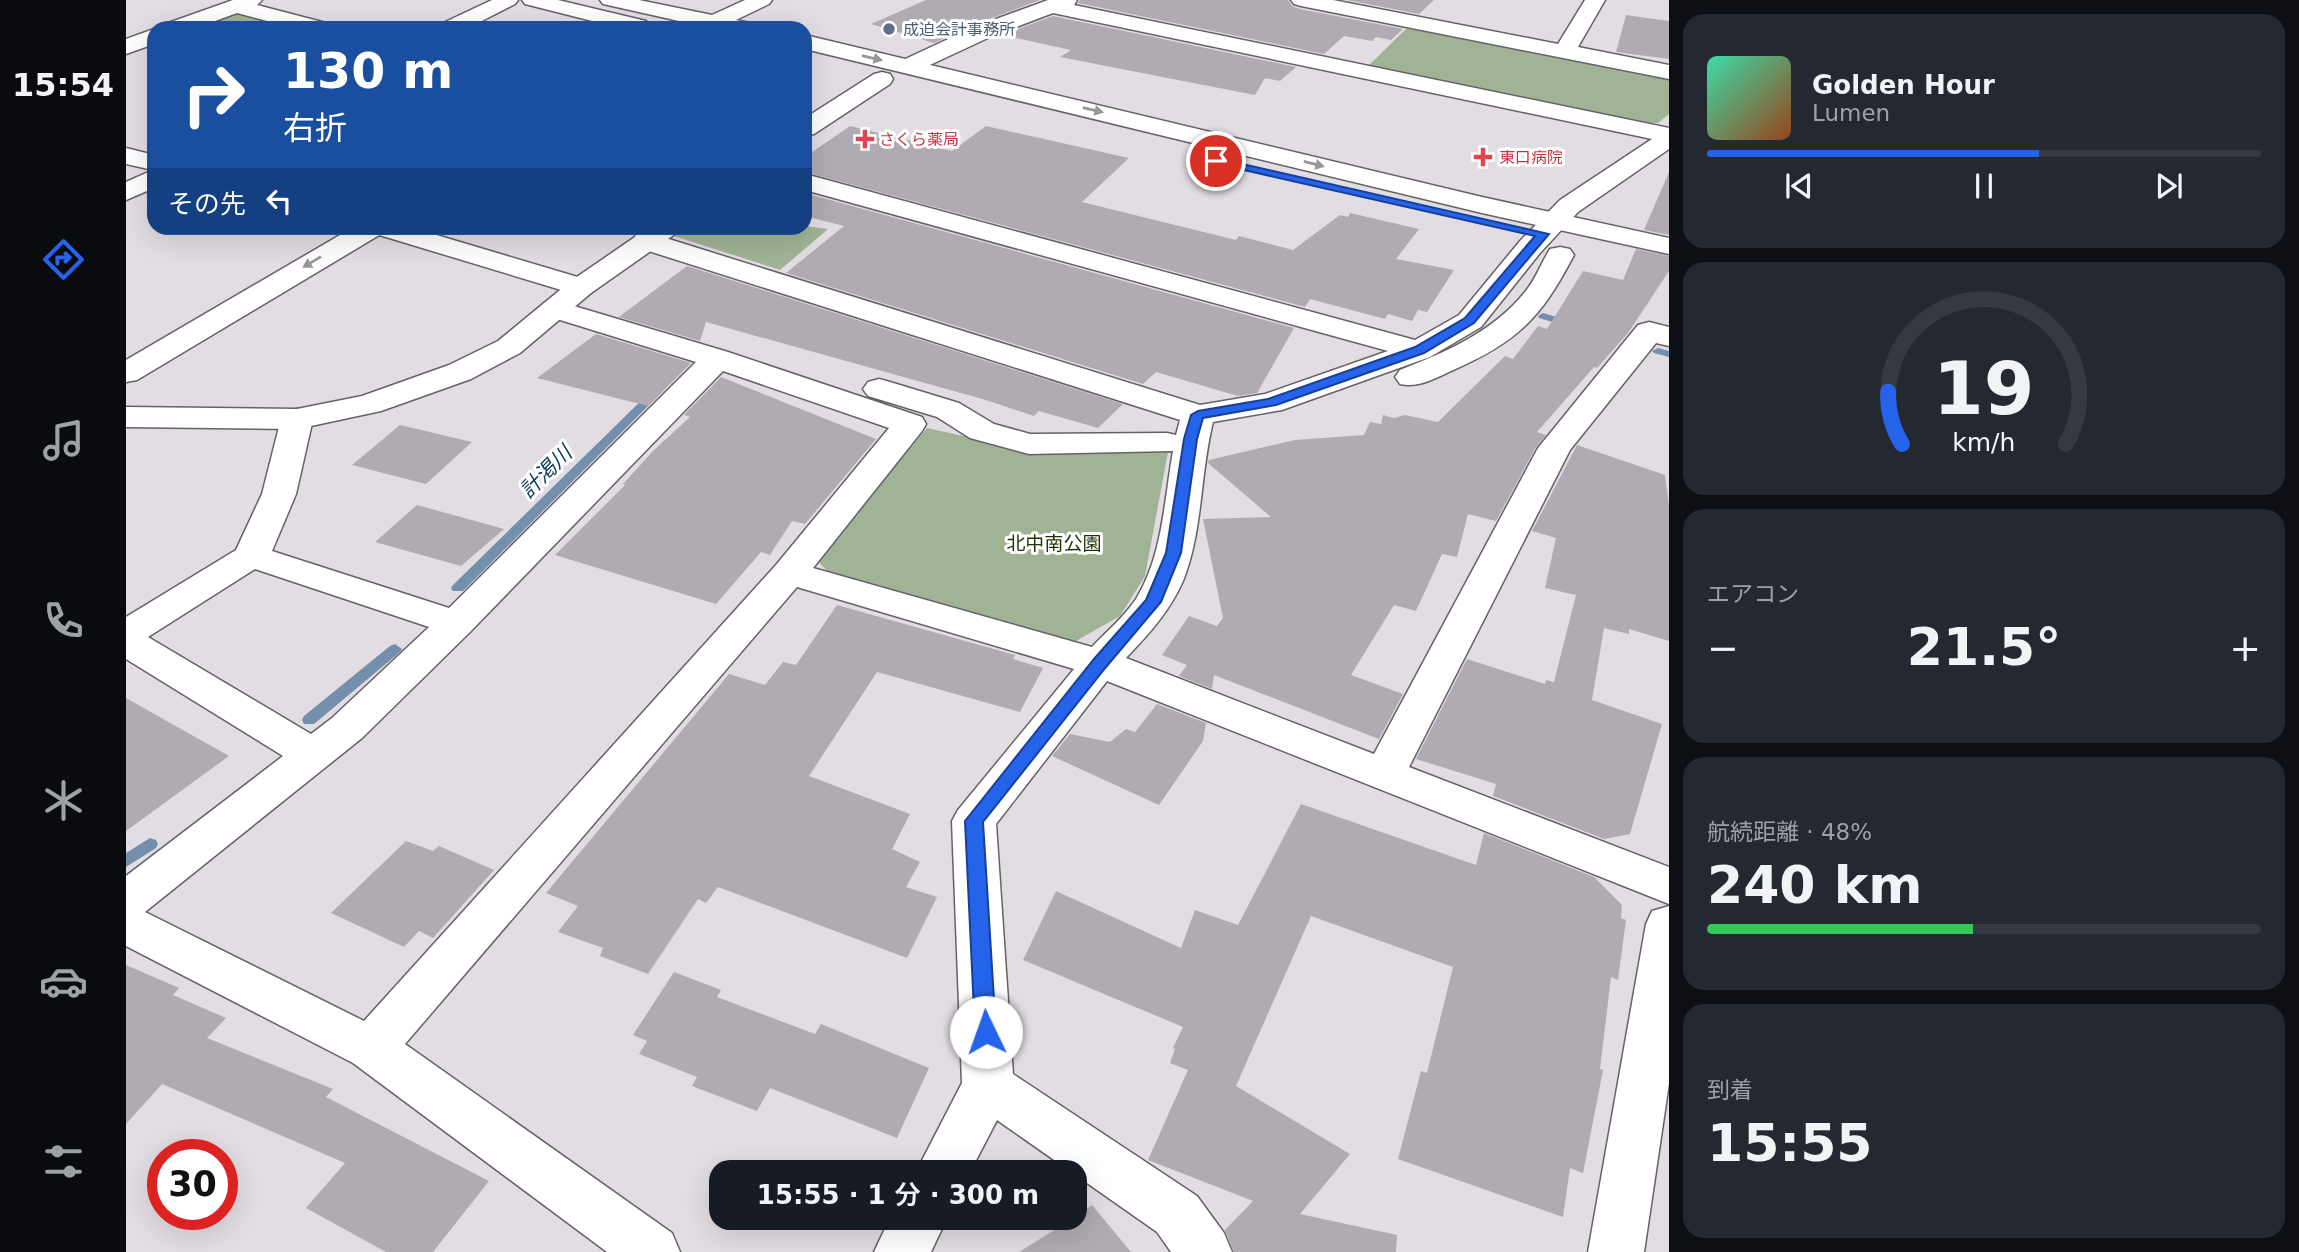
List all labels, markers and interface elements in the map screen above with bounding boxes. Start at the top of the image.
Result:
place label: 成迫会計事務所 [903,20,1015,39]
marker: 成迫会計事務所 [881,21,897,37]
text: 130 m [283,43,453,100]
icon: right [168,49,259,140]
one-way arrow [861,52,883,63]
text: 15:54 [12,66,114,104]
text: Golden Hour [1812,70,1995,100]
text: Lumen [1812,100,1890,126]
one-way arrow [1082,105,1104,116]
text: 右折 [283,109,347,147]
place label: さくら薬局 [879,130,959,149]
marker: さくら薬局 [857,131,873,147]
pin [1186,131,1246,191]
icon: arrive [1197,142,1235,180]
marker: 東口病院 [1473,147,1493,167]
place label: 東口病院 [1499,148,1563,167]
one-way arrow [1303,158,1325,169]
icon: previous [1780,167,1818,205]
icon: pause [1965,167,2003,205]
icon: next [2150,167,2188,205]
icon: left [260,182,298,220]
text: その先 [168,189,246,219]
icon: directions [39,235,88,284]
one-way arrow [302,256,321,268]
text: 19 [1933,347,2035,432]
icon: music [39,416,88,465]
text: km/h [1952,428,2016,457]
water label: 計渇川 [515,440,578,503]
park label: 北中南公園 [1006,532,1102,554]
text: エアコン [1707,581,1799,607]
icon: phone [39,596,88,645]
text: 21.5° [1907,617,2061,677]
text: − [1707,626,1739,670]
text: + [2229,626,2261,670]
icon: climate [39,776,88,825]
text: 航続距離 · 48% [1707,819,1872,845]
text: 240 km [1707,855,1922,915]
icon: car [39,957,88,1006]
position arrow [949,995,1023,1069]
text: 到着 [1707,1077,1753,1103]
text: 15:55 [1707,1113,1873,1173]
icon: filters [39,1137,88,1186]
speed limit sign: 30 [147,1139,238,1230]
text: 15:55 · 1 分 · 300 m [757,1180,1039,1210]

